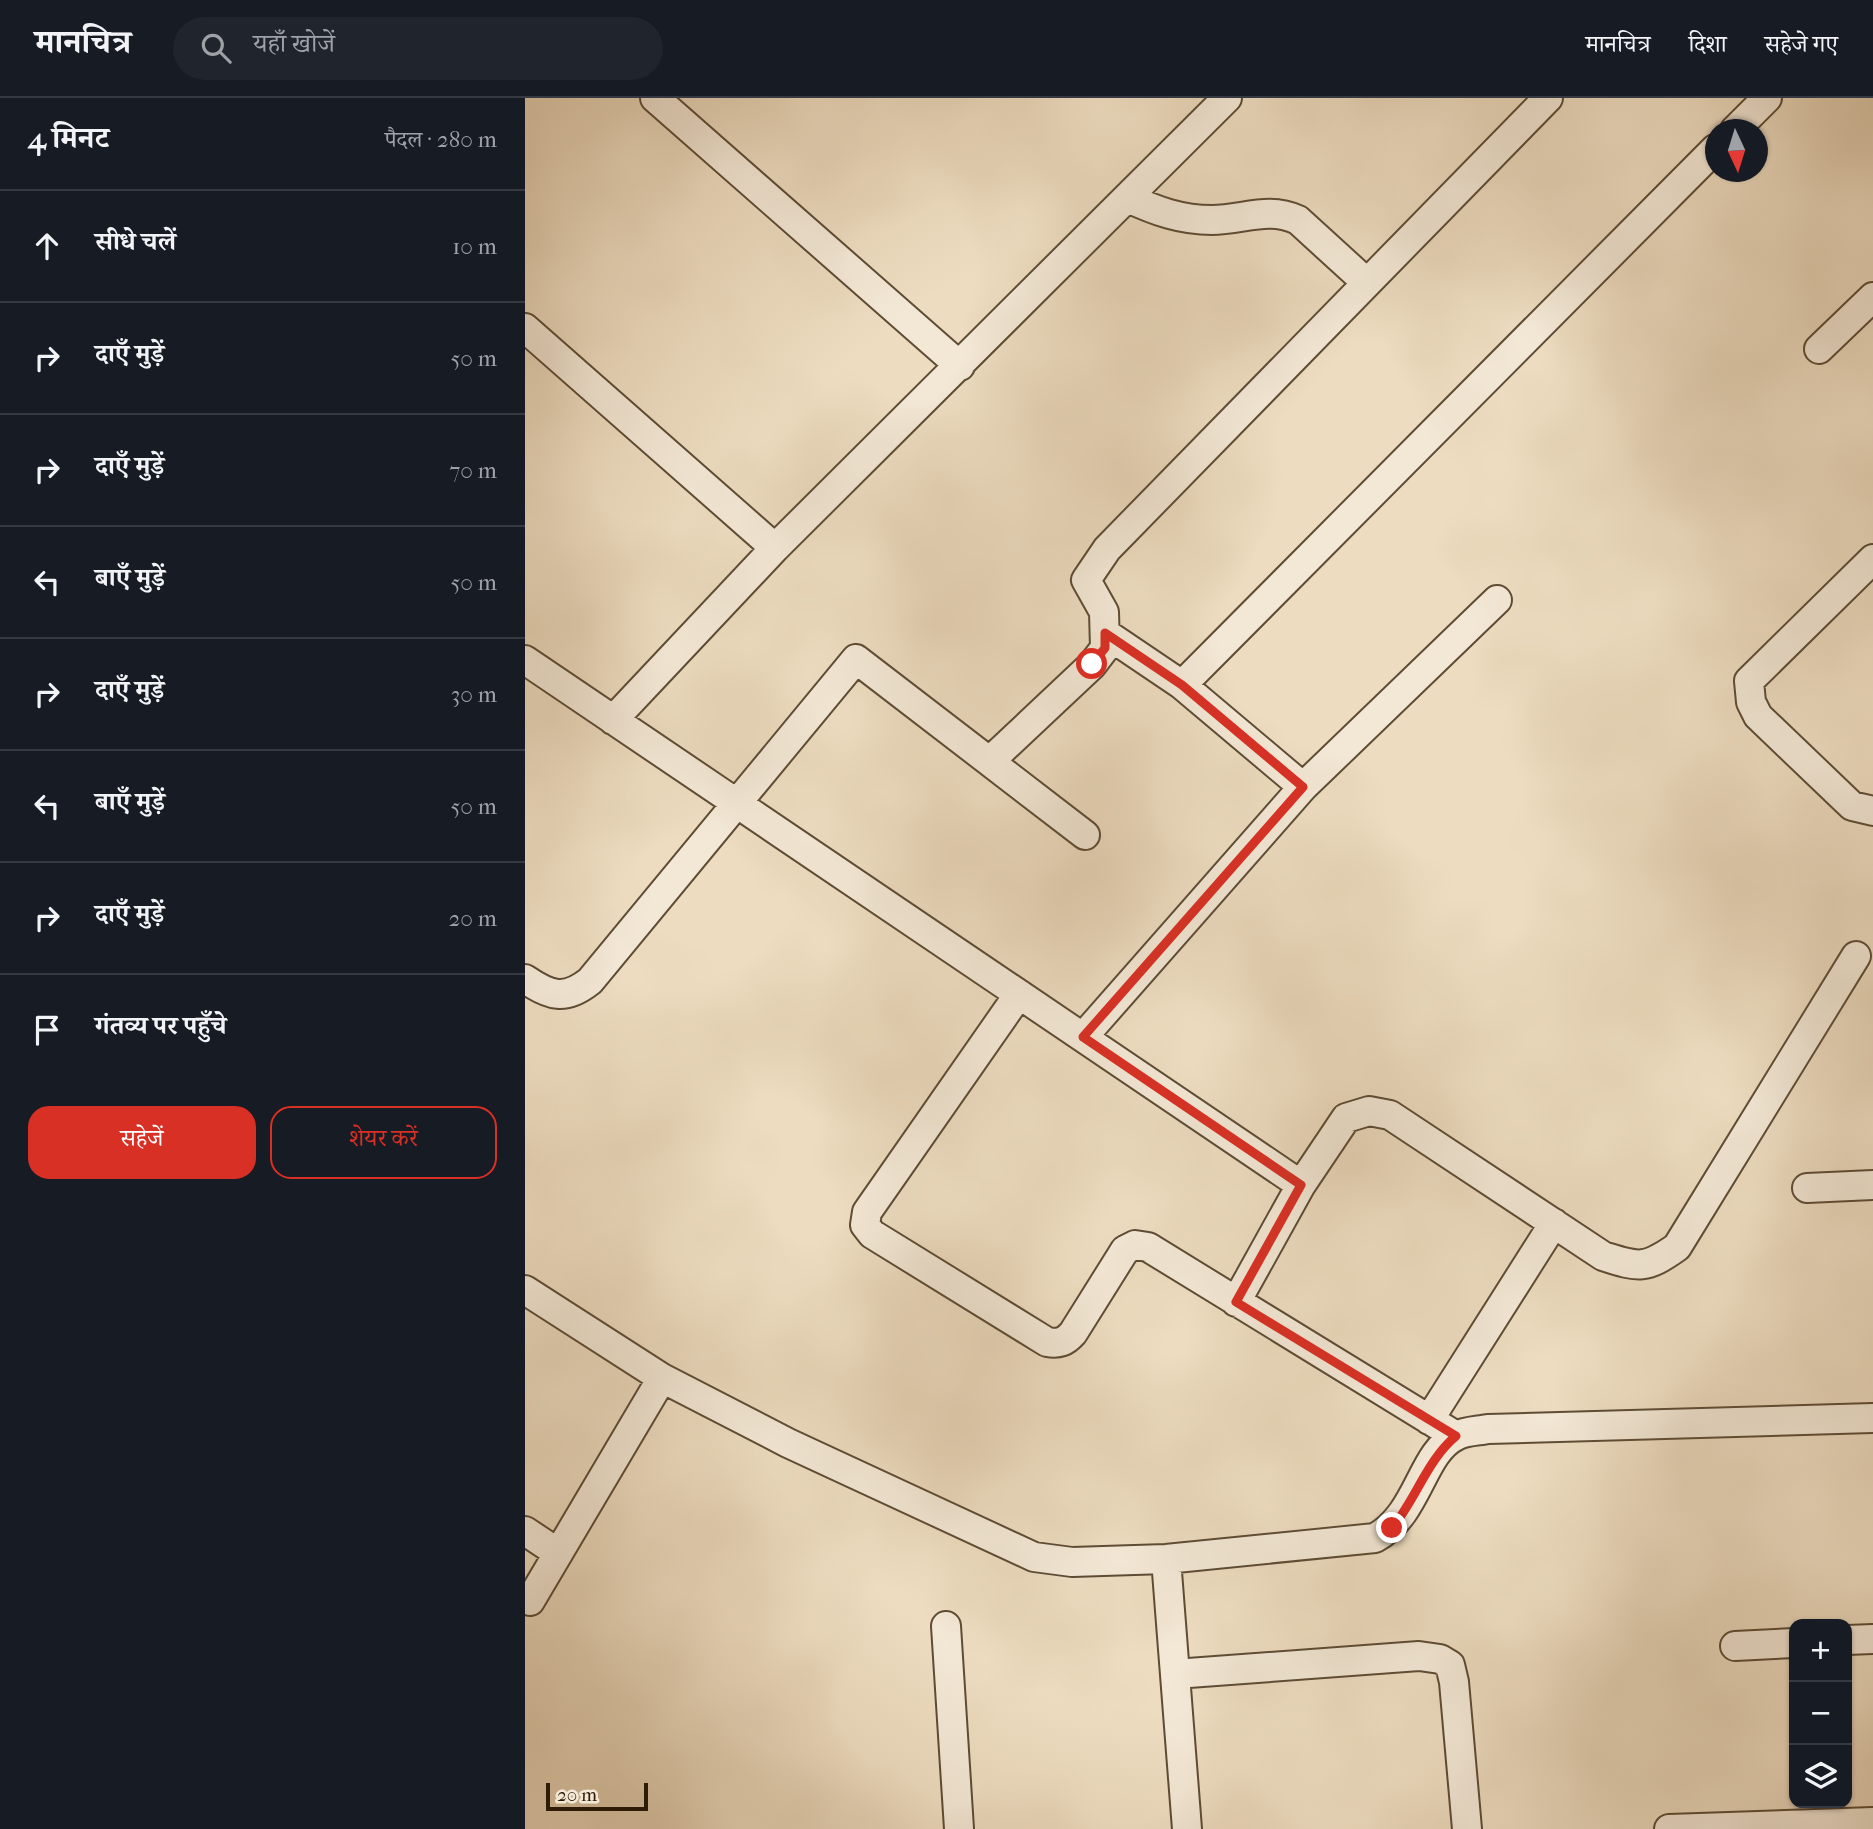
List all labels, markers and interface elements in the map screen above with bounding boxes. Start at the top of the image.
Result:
search box [173,17,663,80]
text: मानचित्र [35,23,131,62]
text: यहाँ खोजें [253,28,335,59]
icon: search [197,29,235,67]
text: मानचित्र [1585,30,1650,58]
text: दिशा [1688,30,1727,58]
text: सहेजे गए [1765,30,1838,58]
north arrow [1705,119,1768,182]
text: 4 मिनट [28,121,109,156]
text: पैदल · 280 m [385,126,497,153]
text: सीधे चलें [95,226,176,257]
icon: ahead [28,227,66,265]
text: 10 m [452,233,497,260]
text: दाएँ मुड़ें [95,338,164,369]
icon: right [28,339,66,377]
text: 50 m [450,345,497,372]
text: दाएँ मुड़ें [95,450,164,481]
icon: right [28,451,66,489]
text: 70 m [449,457,497,484]
text: बाएँ मुड़ें [95,562,165,593]
icon: left [28,563,66,601]
text: 50 m [450,569,497,596]
route start [1076,648,1107,679]
text: दाएँ मुड़ें [95,674,164,705]
icon: right [28,675,66,713]
text: 30 m [451,681,497,708]
text: बाएँ मुड़ें [95,786,165,817]
icon: left [28,787,66,825]
text: 50 m [450,793,497,820]
text: दाएँ मुड़ें [95,898,164,929]
icon: right [28,899,66,937]
text: 20 m [448,905,497,932]
text: गंतव्य पर पहुँचे [95,1010,226,1041]
icon: arrive [28,1011,66,1049]
button: सहेजें [28,1106,256,1179]
button: शेयर करें [270,1106,497,1179]
route end [1376,1512,1407,1543]
map controls [1789,1619,1852,1808]
button: + [1789,1619,1852,1682]
button: − [1789,1682,1852,1745]
button: layers [1789,1745,1852,1808]
scale bar [546,1780,647,1812]
text: 20 m [557,1784,597,1806]

